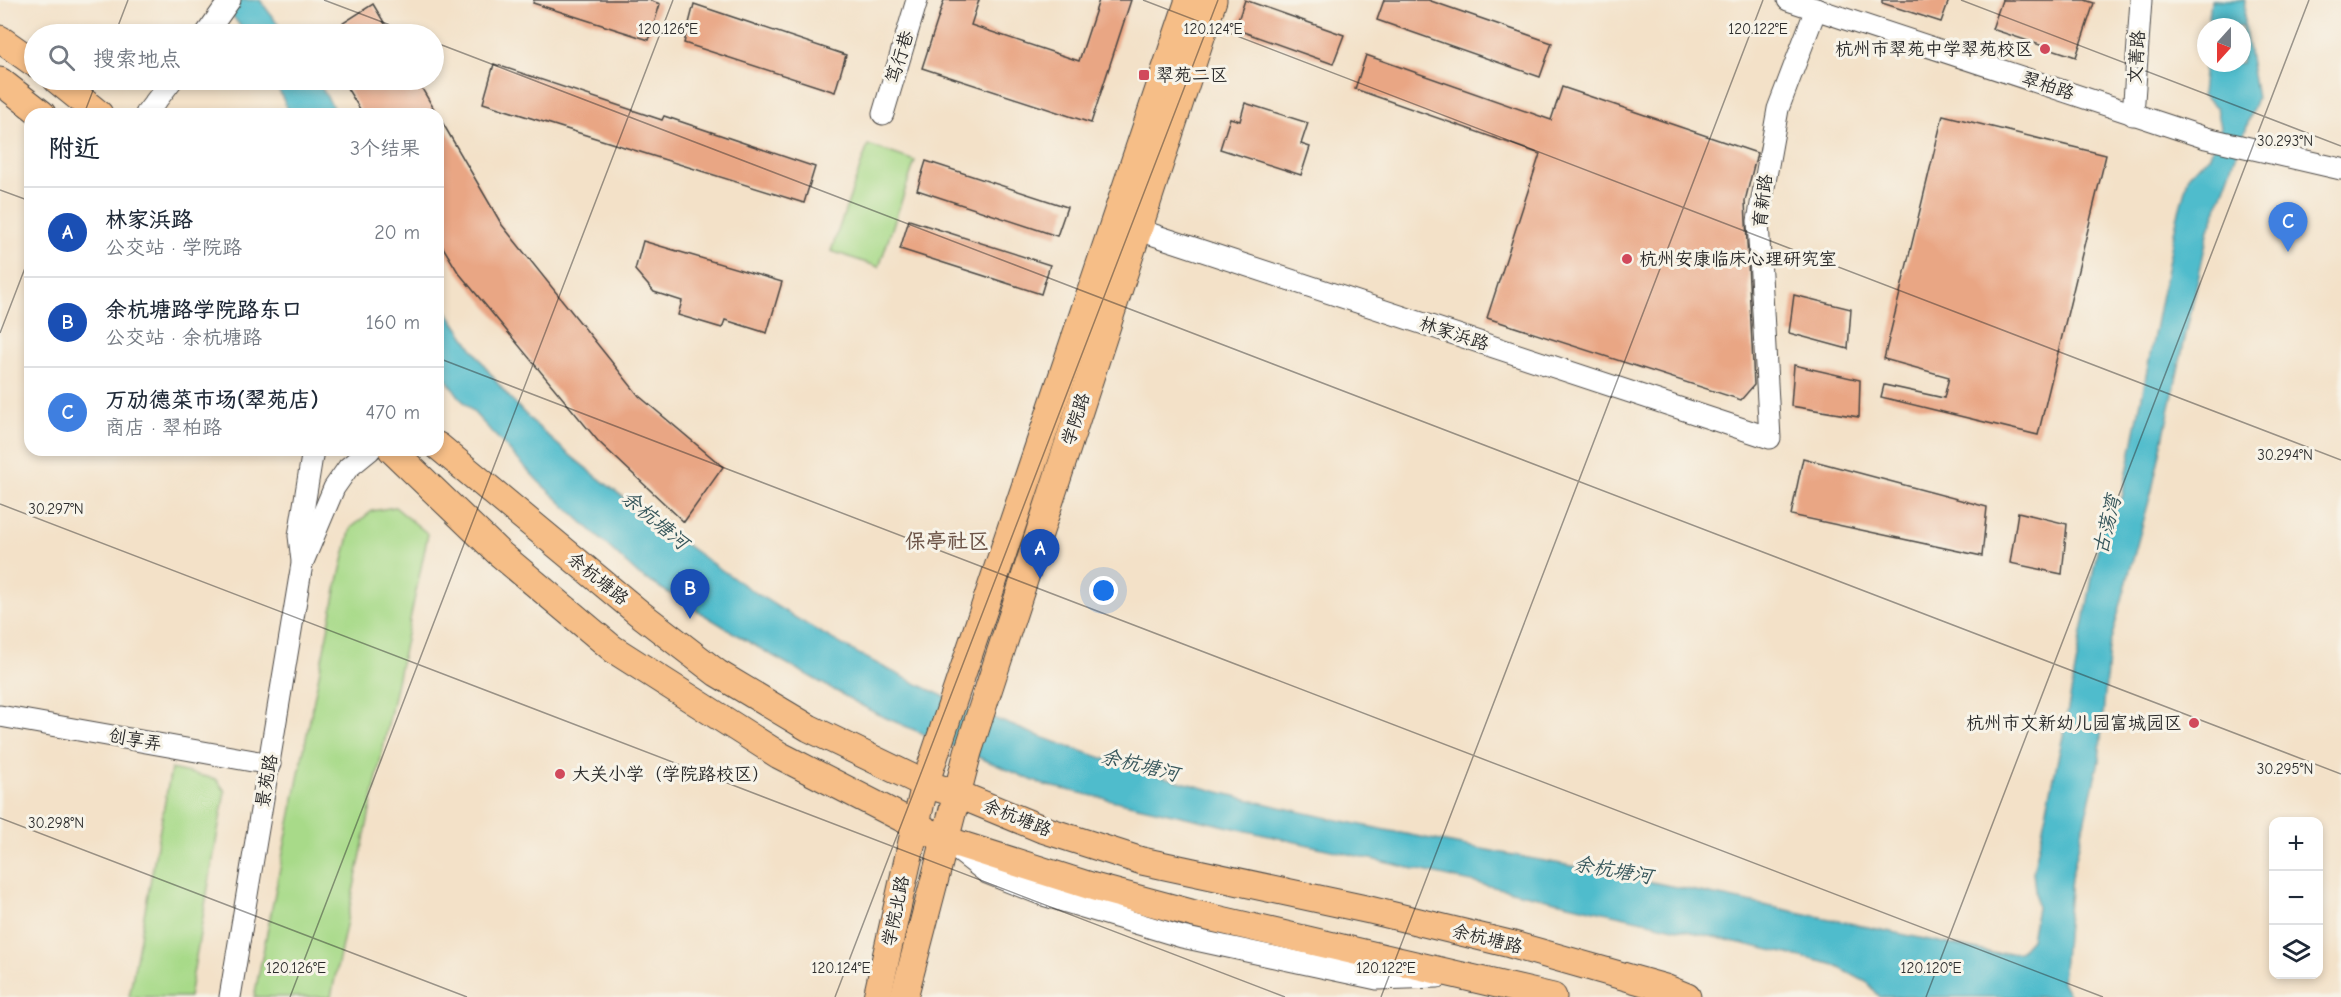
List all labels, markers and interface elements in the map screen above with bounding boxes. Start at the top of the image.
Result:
north arrow [2197,18,2251,72]
text: 120.126°E [638,20,698,38]
text: 120.124°E [1184,20,1242,38]
text: 120.122°E [1728,20,1788,38]
search box [24,24,444,90]
street label: 笃行巷 [882,28,918,86]
street label: 文菁路 [2125,29,2149,85]
place label: 杭州市翠苑中学翠苑校区 [1835,39,2033,60]
icon: search [45,41,78,74]
marker: 杭州市翠苑中学翠苑校区 [2038,42,2052,56]
text: 搜索地点 [93,46,181,72]
place label: 翠苑二区 [1156,65,1228,86]
marker: 翠苑二区 [1137,68,1151,82]
street label: 翠柏路 [2019,68,2077,104]
text: 30.293°N [2257,132,2313,150]
text: 附近 [48,134,100,164]
text: 3个结果 [350,137,420,160]
street label: 育新路 [1749,173,1777,229]
pin: C [2268,202,2308,252]
text: 林家浜路 [105,207,193,233]
text: A [62,221,73,244]
text: 20 m [374,221,420,244]
text: 公交站 · 学院路 [105,236,242,259]
place label: 杭州安康临床心理研究室 [1639,249,1837,270]
marker: 杭州安康临床心理研究室 [1620,252,1634,266]
text: 余杭塘路学院路东口 [105,297,303,323]
text: B [61,311,74,334]
text: 160 m [366,311,420,334]
street label: 林家浜路 [1417,313,1491,355]
text: 公交站 · 余杭塘路 [105,326,262,349]
text: 万劢德菜巿场(翠苑店) [105,387,319,413]
street label: 学院路 [1058,390,1094,448]
text: C [61,401,74,424]
text: 470 m [365,401,420,424]
text: 商店 · 翠柏路 [105,416,222,439]
text: 30.294°N [2257,446,2313,464]
water label: 余杭塘河 [617,485,695,556]
water label: 古荡湾 [2089,490,2126,557]
text: 30.297°N [28,500,84,518]
district label: 保亭社区 [905,529,989,553]
pin: A [1020,530,1060,579]
street label: 余杭塘路 [563,548,633,610]
pin: B [670,570,710,619]
your location [1089,576,1118,605]
place label: 杭州市文新幼儿园富城园区 [1966,713,2182,734]
marker: 杭州市文新幼儿园富城园区 [2187,716,2201,730]
street label: 创享弄 [107,725,163,755]
water label: 余杭塘河 [1098,744,1185,787]
street label: 景苑路 [252,753,282,809]
text: 30.295°N [2257,760,2313,778]
place label: 大关小学（学院路校区） [572,764,770,785]
marker: 大关小学（学院路校区） [553,767,567,781]
street label: 余杭塘路 [980,795,1054,841]
text: 30.298°N [28,814,84,832]
map controls [2269,817,2323,979]
button: + [2269,817,2323,871]
water label: 余杭塘河 [1572,852,1657,889]
button: − [2269,871,2323,925]
street label: 学院北路 [878,874,914,948]
street label: 余杭塘路 [1450,920,1524,958]
button: layers [2269,925,2323,979]
text: 120.126°E [266,959,326,977]
text: 120.124°E [812,959,870,977]
text: 120.122°E [1356,959,1416,977]
text: 120.120°E [1901,959,1961,977]

